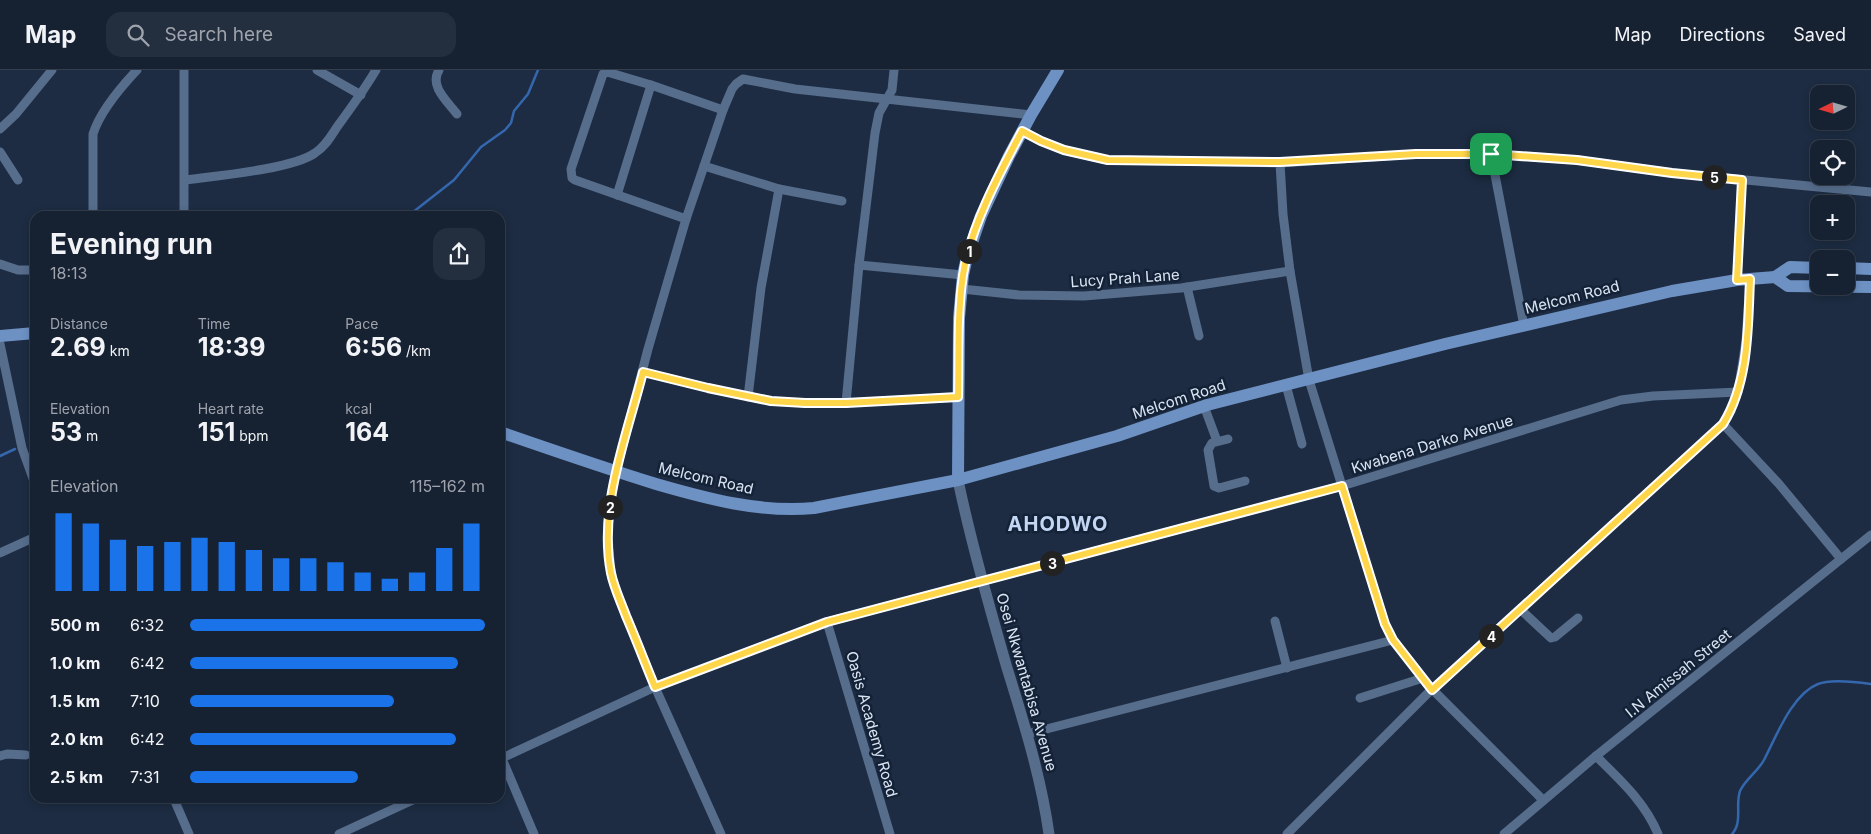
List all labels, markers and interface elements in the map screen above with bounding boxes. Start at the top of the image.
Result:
search box [106,12,456,57]
text: Map [25,20,76,49]
icon: search [124,21,152,49]
text: Search here [164,23,273,46]
text: Map [1614,24,1652,45]
text: Directions [1680,24,1765,45]
text: Saved [1793,24,1846,45]
north arrow [1810,85,1855,130]
map controls [1810,85,1855,295]
pin [1470,133,1512,175]
icon: arrive [1477,140,1505,168]
button: locate [1810,140,1855,185]
pin: 5 [1702,164,1726,190]
text: 5 [1710,169,1719,186]
button: + [1810,195,1855,240]
text: Evening run [50,227,213,261]
button: share [433,228,485,280]
pin: 1 [956,238,982,264]
text: 1 [966,243,973,260]
button: − [1810,250,1855,295]
text: 18:13 [50,263,87,283]
street label: Lucy Prah Lane [1070,265,1180,291]
street label: Melcom Road [1523,276,1621,318]
text: Distance [50,315,108,332]
text: Time [198,315,231,332]
text: Pace [345,315,378,332]
text: 2.69 [50,332,106,362]
text: 18:39 [198,332,265,362]
text: 6:56 [345,332,402,362]
text: km [106,342,130,359]
text: /km [402,342,431,359]
street label: Melcom Road [1130,375,1228,423]
text: Elevation [50,400,110,417]
text: Heart rate [198,400,264,417]
text: kcal [345,400,372,417]
street label: Kwabena Darko Avenue [1349,410,1515,478]
text: 53 [50,417,82,447]
text: 151 [198,417,235,447]
text: 164 [345,417,389,447]
text: m [82,427,98,444]
text: bpm [235,427,269,444]
street label: Melcom Road [657,458,755,498]
text: Elevation [50,476,119,496]
text: 115–162 m [410,476,485,496]
pin: 2 [598,494,622,520]
text: 2 [606,499,615,516]
district label: AHODWO [1008,512,1108,536]
pin: 3 [1040,550,1064,576]
text: 3 [1048,555,1057,572]
street label: Osei Nkwantabisa Avenue [992,591,1062,773]
text: 500 m [50,615,100,635]
text: 6:32 [130,615,164,635]
pin: 4 [1478,624,1504,648]
street label: I.N Amissah Street [1621,624,1735,722]
text: 4 [1487,628,1496,645]
street label: Oasis Academy Road [842,649,902,799]
text: 1.0 km [50,653,100,673]
text: 6:42 [130,653,165,673]
text: 1.5 km [50,691,100,711]
text: 7:10 [130,691,160,711]
text: 2.0 km [50,729,103,749]
text: 6:42 [130,729,165,749]
text: 2.5 km [50,767,103,787]
text: 7:31 [130,767,160,787]

